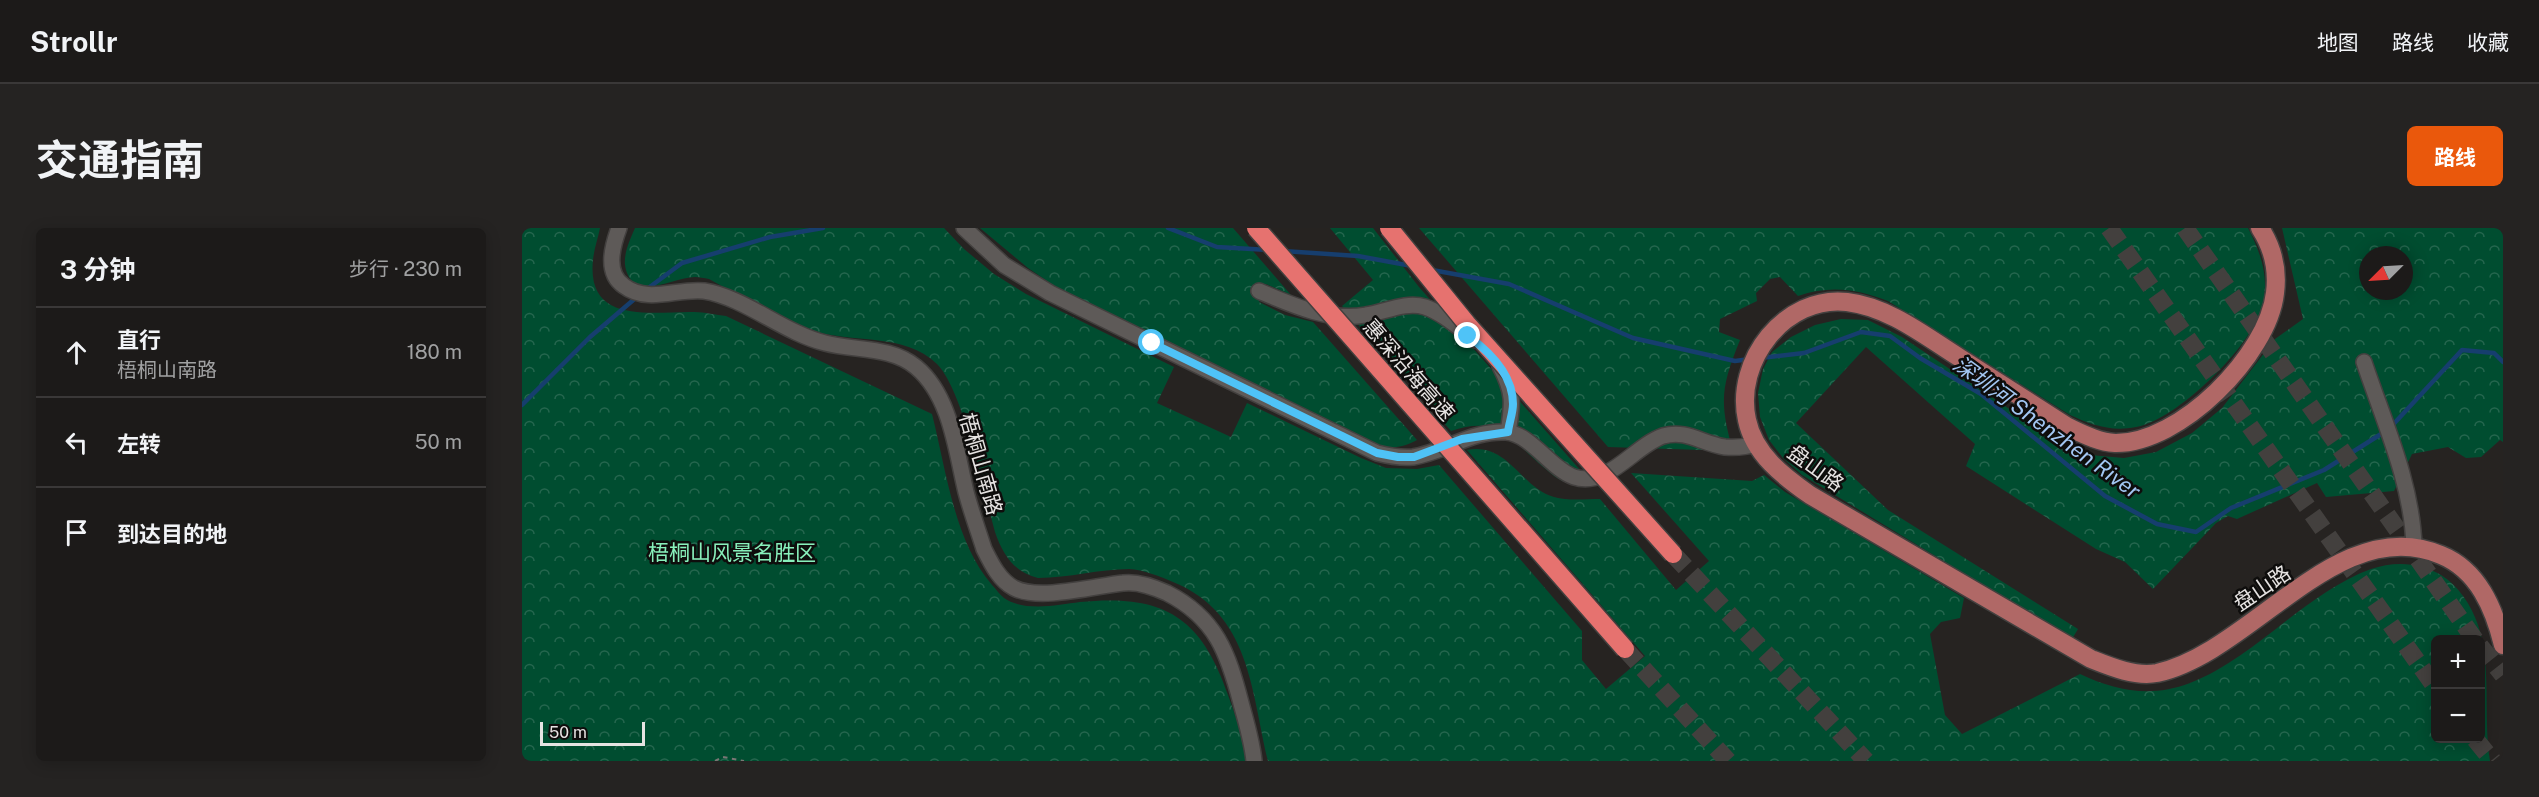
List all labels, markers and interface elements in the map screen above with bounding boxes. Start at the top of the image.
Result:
text: Strollr [30,25,118,58]
text: 地图 [2317,30,2359,55]
text: 路线 [2392,30,2434,55]
text: 收藏 [2467,30,2509,55]
button: 路线 [2407,126,2503,186]
text: 交通指南 [36,135,204,184]
north arrow [2359,246,2413,300]
text: 3 分钟 [60,254,135,285]
text: 步行 · 230 m [349,257,462,281]
street label: 惠深沿海高速 [1358,314,1460,426]
route end [1454,322,1480,348]
text: 直行 [117,327,161,353]
route start [1138,329,1164,355]
icon: ahead [60,336,93,369]
text: 180 m [407,340,462,364]
water label: 深圳河 Shenzhen River [1948,350,2146,504]
text: 梧桐山南路 [117,358,217,382]
street label: 梧桐山南路 [955,410,1007,518]
icon: left [60,426,93,459]
text: 50 m [415,430,462,454]
text: 左转 [117,431,161,457]
street label: 盘山路 [1783,439,1849,497]
icon: arrive [60,516,93,549]
text: 到达目的地 [117,521,227,547]
park label: 梧桐山风景名胜区 [648,540,816,565]
street label: 盘山路 [2229,560,2295,616]
map controls [2431,635,2485,743]
button: + [2431,635,2485,689]
button: − [2431,689,2485,743]
scale bar [540,719,645,746]
text: 50 m [549,723,587,742]

